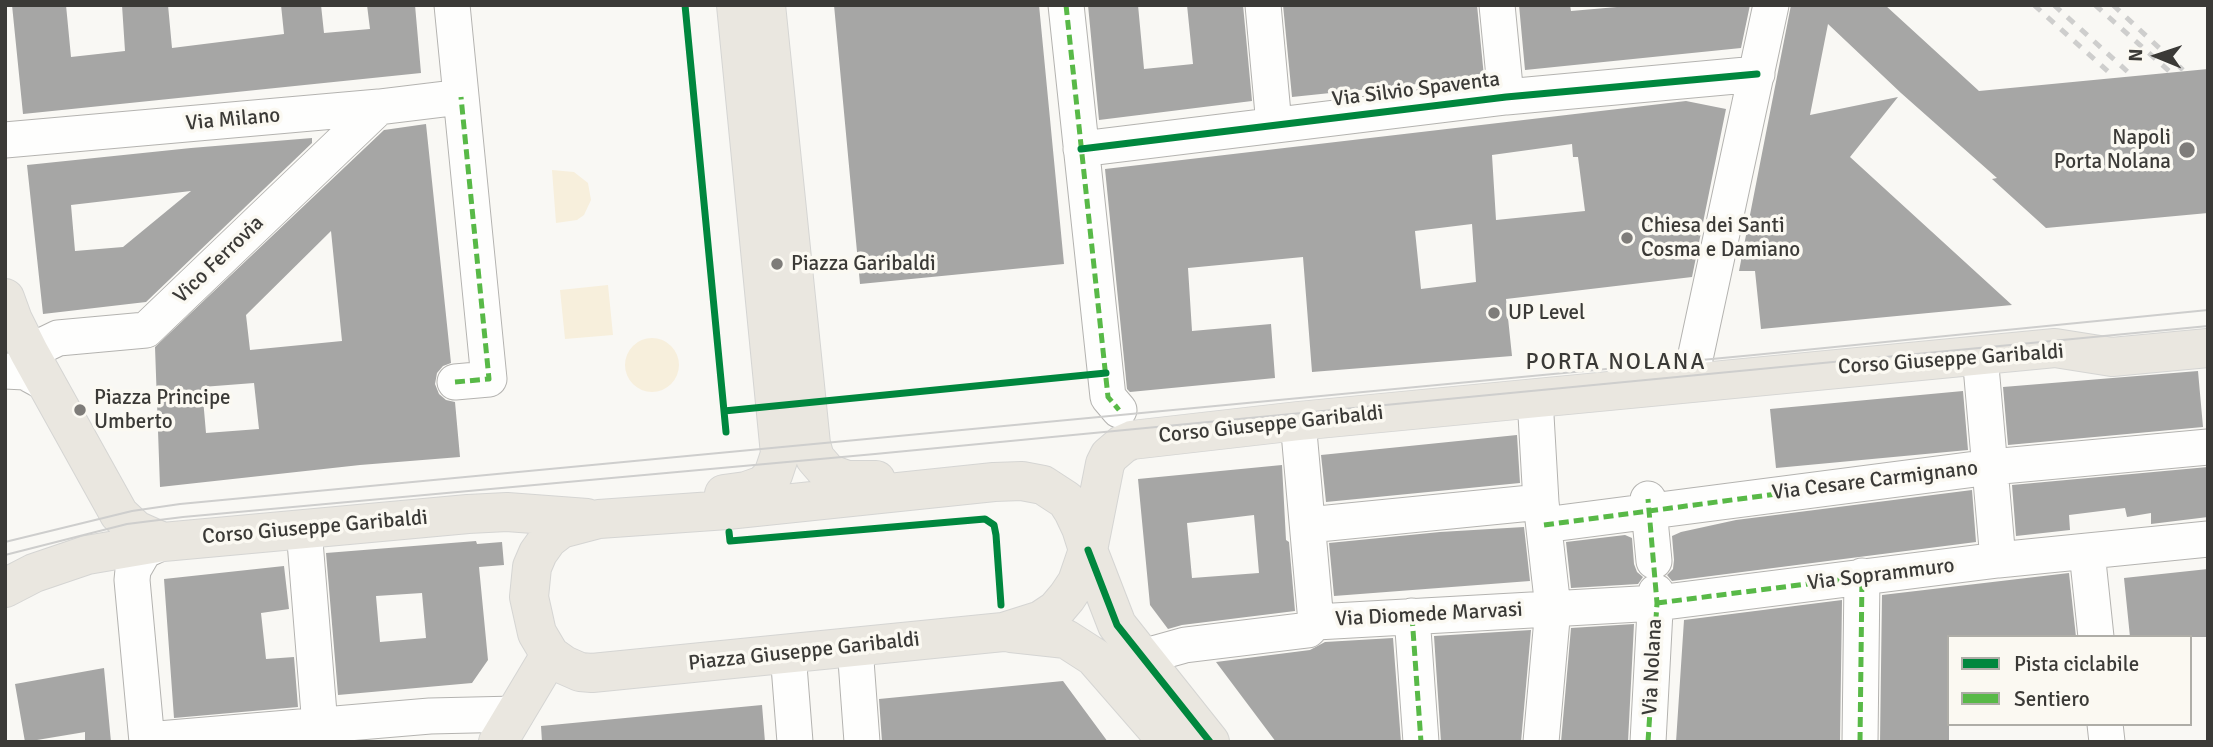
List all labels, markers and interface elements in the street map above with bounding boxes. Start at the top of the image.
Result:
north arrow [2122,21,2192,91]
text: N [2124,48,2148,62]
street label: Via Silvio Spaventa [1330,67,1502,113]
street label: Via Milano [185,103,281,137]
place label: Napoli Porta Nolana [2054,125,2171,175]
marker: Napoli Porta Nolana [2177,140,2197,160]
street label: Vico Ferrovia [169,211,269,309]
place label: Chiesa dei Santi Cosma e Damiano [1641,213,1800,263]
marker: Chiesa dei Santi Cosma e Damiano [1619,230,1635,246]
place label: Piazza Garibaldi [791,251,936,277]
marker: Piazza Garibaldi [769,256,785,272]
place label: UP Level [1508,300,1585,326]
marker: UP Level [1486,305,1502,321]
street label: Corso Giuseppe Garibaldi [1837,340,2065,380]
district label: PORTA NOLANA [1527,349,1705,377]
place label: Piazza Principe Umberto [94,385,231,435]
street label: Corso Giuseppe Garibaldi [1157,401,1385,449]
marker: Piazza Principe Umberto [72,402,88,418]
street label: Via Cesare Carmignano [1771,456,1979,506]
street label: Corso Giuseppe Garibaldi [201,506,429,550]
street label: Via Soprammuro [1806,553,1956,597]
street label: Via Diomede Marvasi [1335,598,1523,632]
street label: Via Nolana [1638,618,1668,716]
street label: Piazza Giuseppe Garibaldi [687,627,921,677]
legend [1947,635,2192,726]
text: Pista ciclabile [2014,651,2139,677]
text: Sentiero [2014,686,2090,712]

